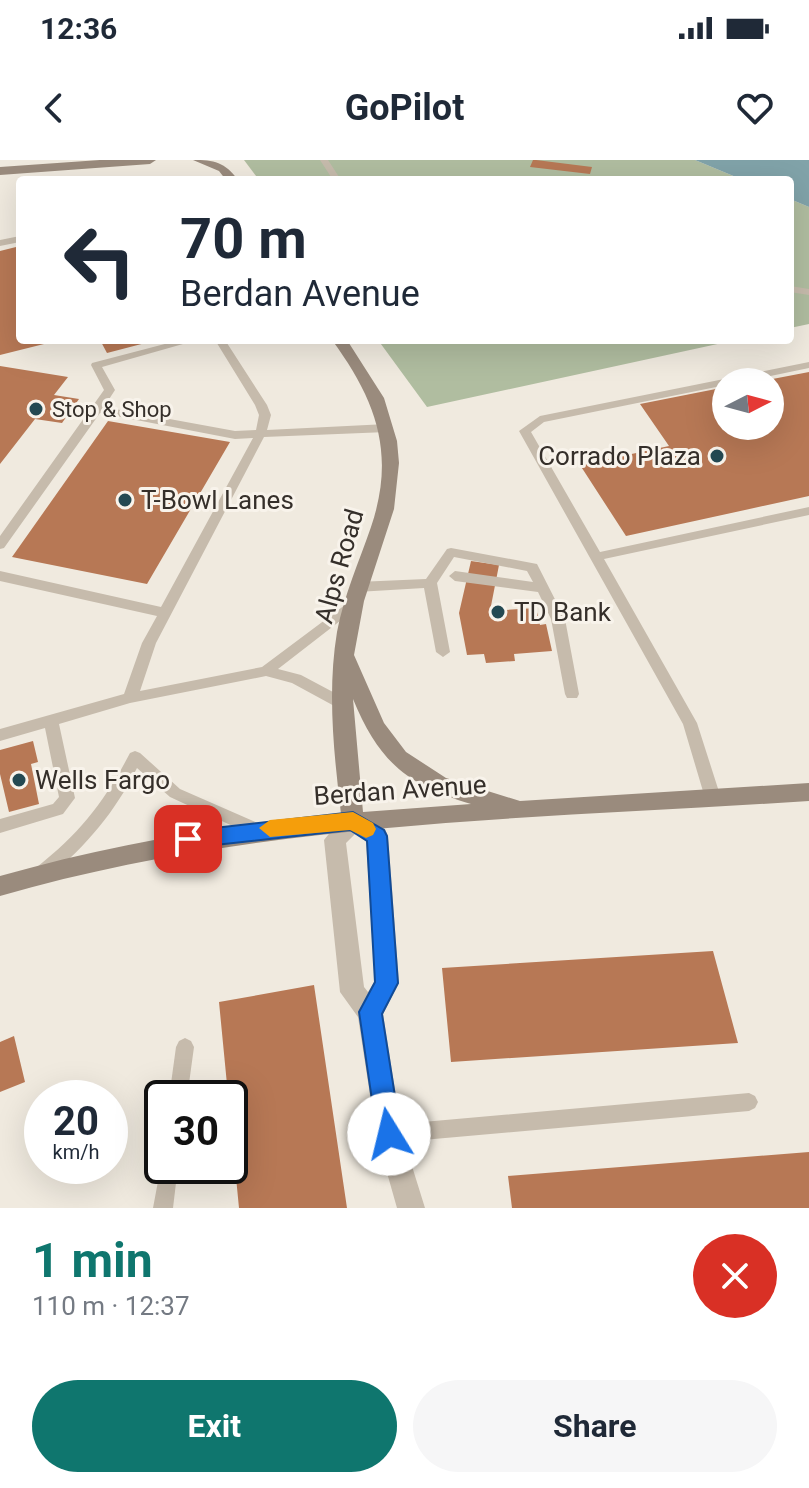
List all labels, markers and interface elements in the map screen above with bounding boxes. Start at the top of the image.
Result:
text: 12:36 [40,11,117,46]
icon: back [32,86,76,130]
icon: heart [733,86,777,130]
text: GoPilot [345,87,464,129]
text: 70 m [180,206,307,272]
icon: left [48,208,152,312]
text: Berdan Avenue [180,273,420,315]
north arrow [712,368,784,440]
map controls [712,368,784,440]
place label: Stop & Shop [52,397,172,422]
marker: Stop & Shop [27,400,45,418]
place label: Corrado Plaza [538,441,701,471]
marker: Corrado Plaza [708,447,726,465]
place label: T-Bowl Lanes [141,485,294,515]
marker: T-Bowl Lanes [116,491,134,509]
street label: Alps Road [308,505,370,627]
place label: TD Bank [514,597,612,627]
marker: TD Bank [489,603,507,621]
place label: Wells Fargo [35,765,170,795]
street label: Berdan Avenue [313,769,487,811]
marker: Wells Fargo [10,771,28,789]
pin [154,805,222,873]
icon: arrive [166,817,210,861]
speed limit sign: 30 [144,1080,248,1184]
position arrow [347,1092,431,1176]
text: 20 [53,1098,99,1145]
text: km/h [53,1140,99,1164]
text: 1 min [32,1232,153,1289]
button: close [693,1234,777,1318]
text: 110 m · 12:37 [32,1291,190,1321]
button: Exit [32,1380,397,1472]
button: Share [413,1380,777,1472]

